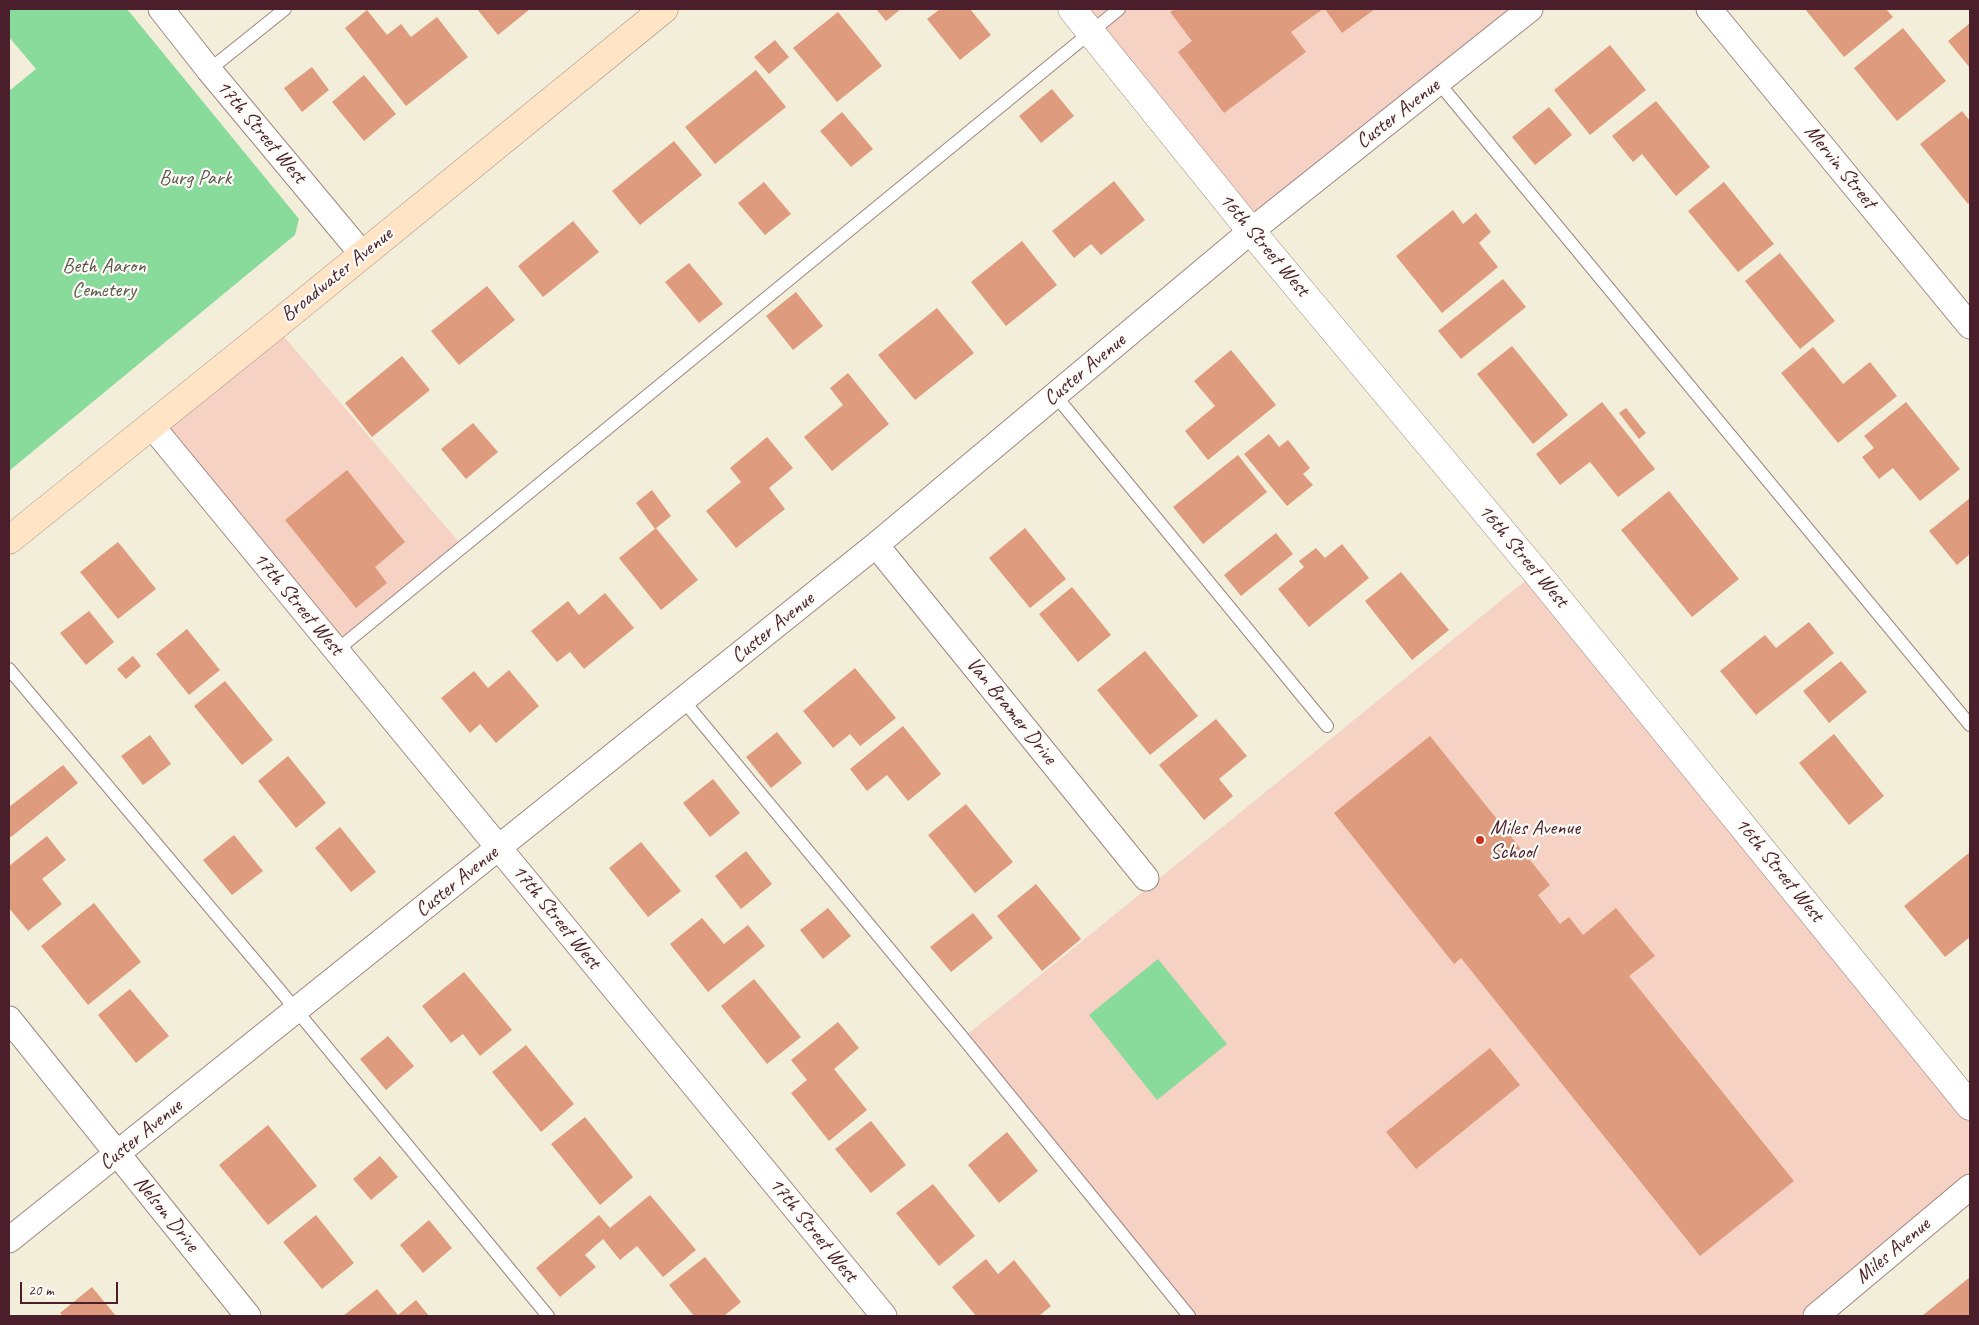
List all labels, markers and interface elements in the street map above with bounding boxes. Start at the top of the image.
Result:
street label: Custer Avenue [1351,74,1445,154]
street label: 17th Street West [210,75,312,189]
street label: Mervin Street [1799,120,1881,214]
park label: Burg Park [159,165,231,191]
street label: 16th Street West [1213,188,1315,302]
street label: Broadwater Avenue [276,222,398,328]
park label: Beth Aaron Cemetery [62,253,146,303]
street label: Custer Avenue [1039,328,1131,412]
street label: 16th Street West [1472,499,1574,613]
street label: 17th Street West [247,547,349,661]
street label: Custer Avenue [726,587,820,669]
street label: Van Bramer Drive [960,652,1062,770]
street label: 16th Street West [1729,813,1829,927]
place label: Miles Avenue School [1490,815,1580,865]
marker: Miles Avenue School [1474,834,1486,846]
street label: Custer Avenue [410,841,504,923]
street label: 17th Street West [506,860,606,974]
street label: Custer Avenue [94,1094,188,1176]
street label: Nelson Drive [128,1171,204,1257]
street label: 17th Street West [763,1173,863,1287]
street label: Miles Avenue [1850,1212,1936,1290]
scale bar [22,1272,120,1304]
text: 20 m [28,1281,54,1300]

